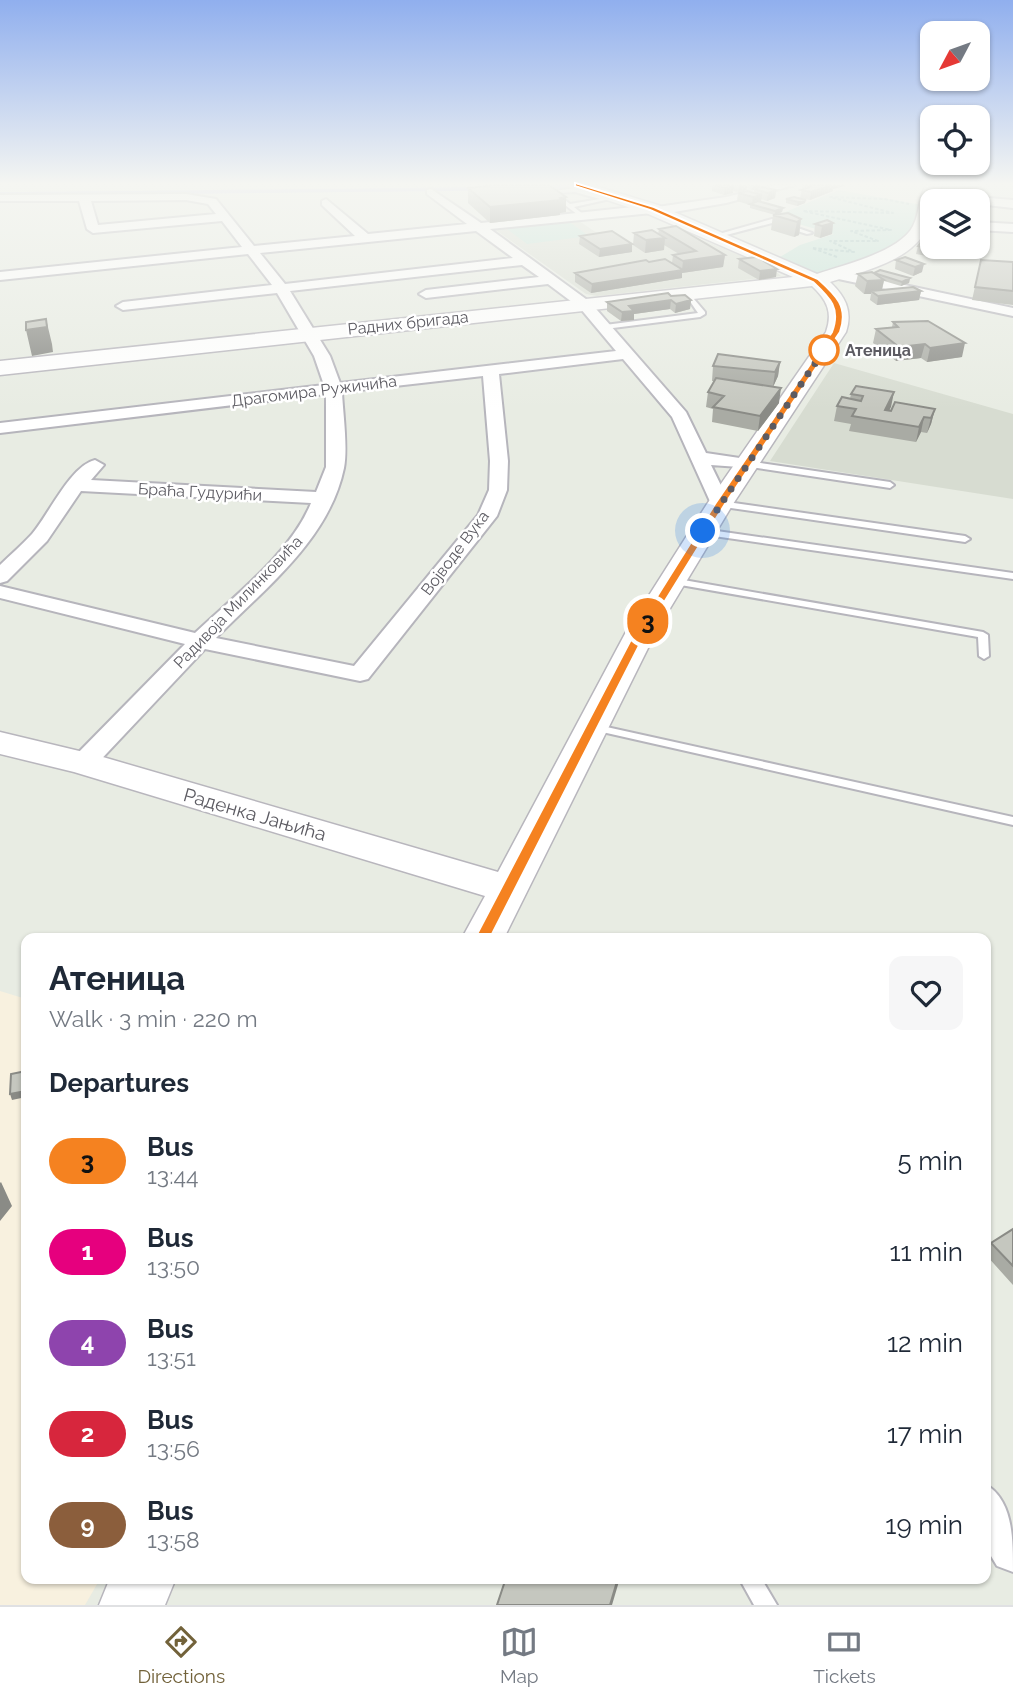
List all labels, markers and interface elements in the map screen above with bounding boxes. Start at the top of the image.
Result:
north arrow [920,21,990,91]
map controls [920,21,990,259]
button: locate [920,105,990,175]
button: layers [920,189,990,259]
street label: Радних бригада [347,307,469,339]
marker: Атеница [809,335,839,365]
place label: Атеница [845,341,911,360]
street label: Драгомира Ружичића [230,371,398,411]
street label: Браћа Гудурићи [137,479,263,505]
street label: Војводе Вука [417,507,493,599]
your location [685,513,720,548]
street label: Радивоја Милинковића [170,532,306,672]
line badge: 3 [625,598,671,644]
text: 3 [641,606,655,635]
street label: Раденка Јањића [181,783,329,845]
button: heart [889,956,963,1030]
text: Атеница [49,959,185,998]
text: Walk · 3 min · 220 m [49,1005,258,1032]
text: Departures [49,1068,189,1098]
text: Bus [147,1132,194,1162]
text: 3 [81,1146,94,1175]
text: 5 min [897,1146,963,1176]
text: 13:44 [147,1162,199,1189]
text: Bus [147,1223,194,1253]
text: 1 [82,1237,93,1266]
text: 11 min [889,1237,963,1267]
text: 13:50 [147,1253,200,1280]
text: Bus [147,1314,194,1344]
text: 4 [81,1328,94,1357]
text: 12 min [887,1328,963,1358]
text: 13:51 [147,1344,196,1371]
text: Bus [147,1405,194,1435]
text: 2 [81,1419,94,1448]
text: 17 min [887,1419,963,1449]
text: 13:56 [147,1435,200,1462]
text: Bus [147,1496,194,1526]
text: 9 [80,1510,95,1539]
text: 19 min [885,1510,963,1540]
text: 13:58 [147,1526,200,1553]
tab: Directions [137,1623,225,1687]
tab: Map [500,1623,539,1687]
tab: Tickets [813,1623,876,1687]

